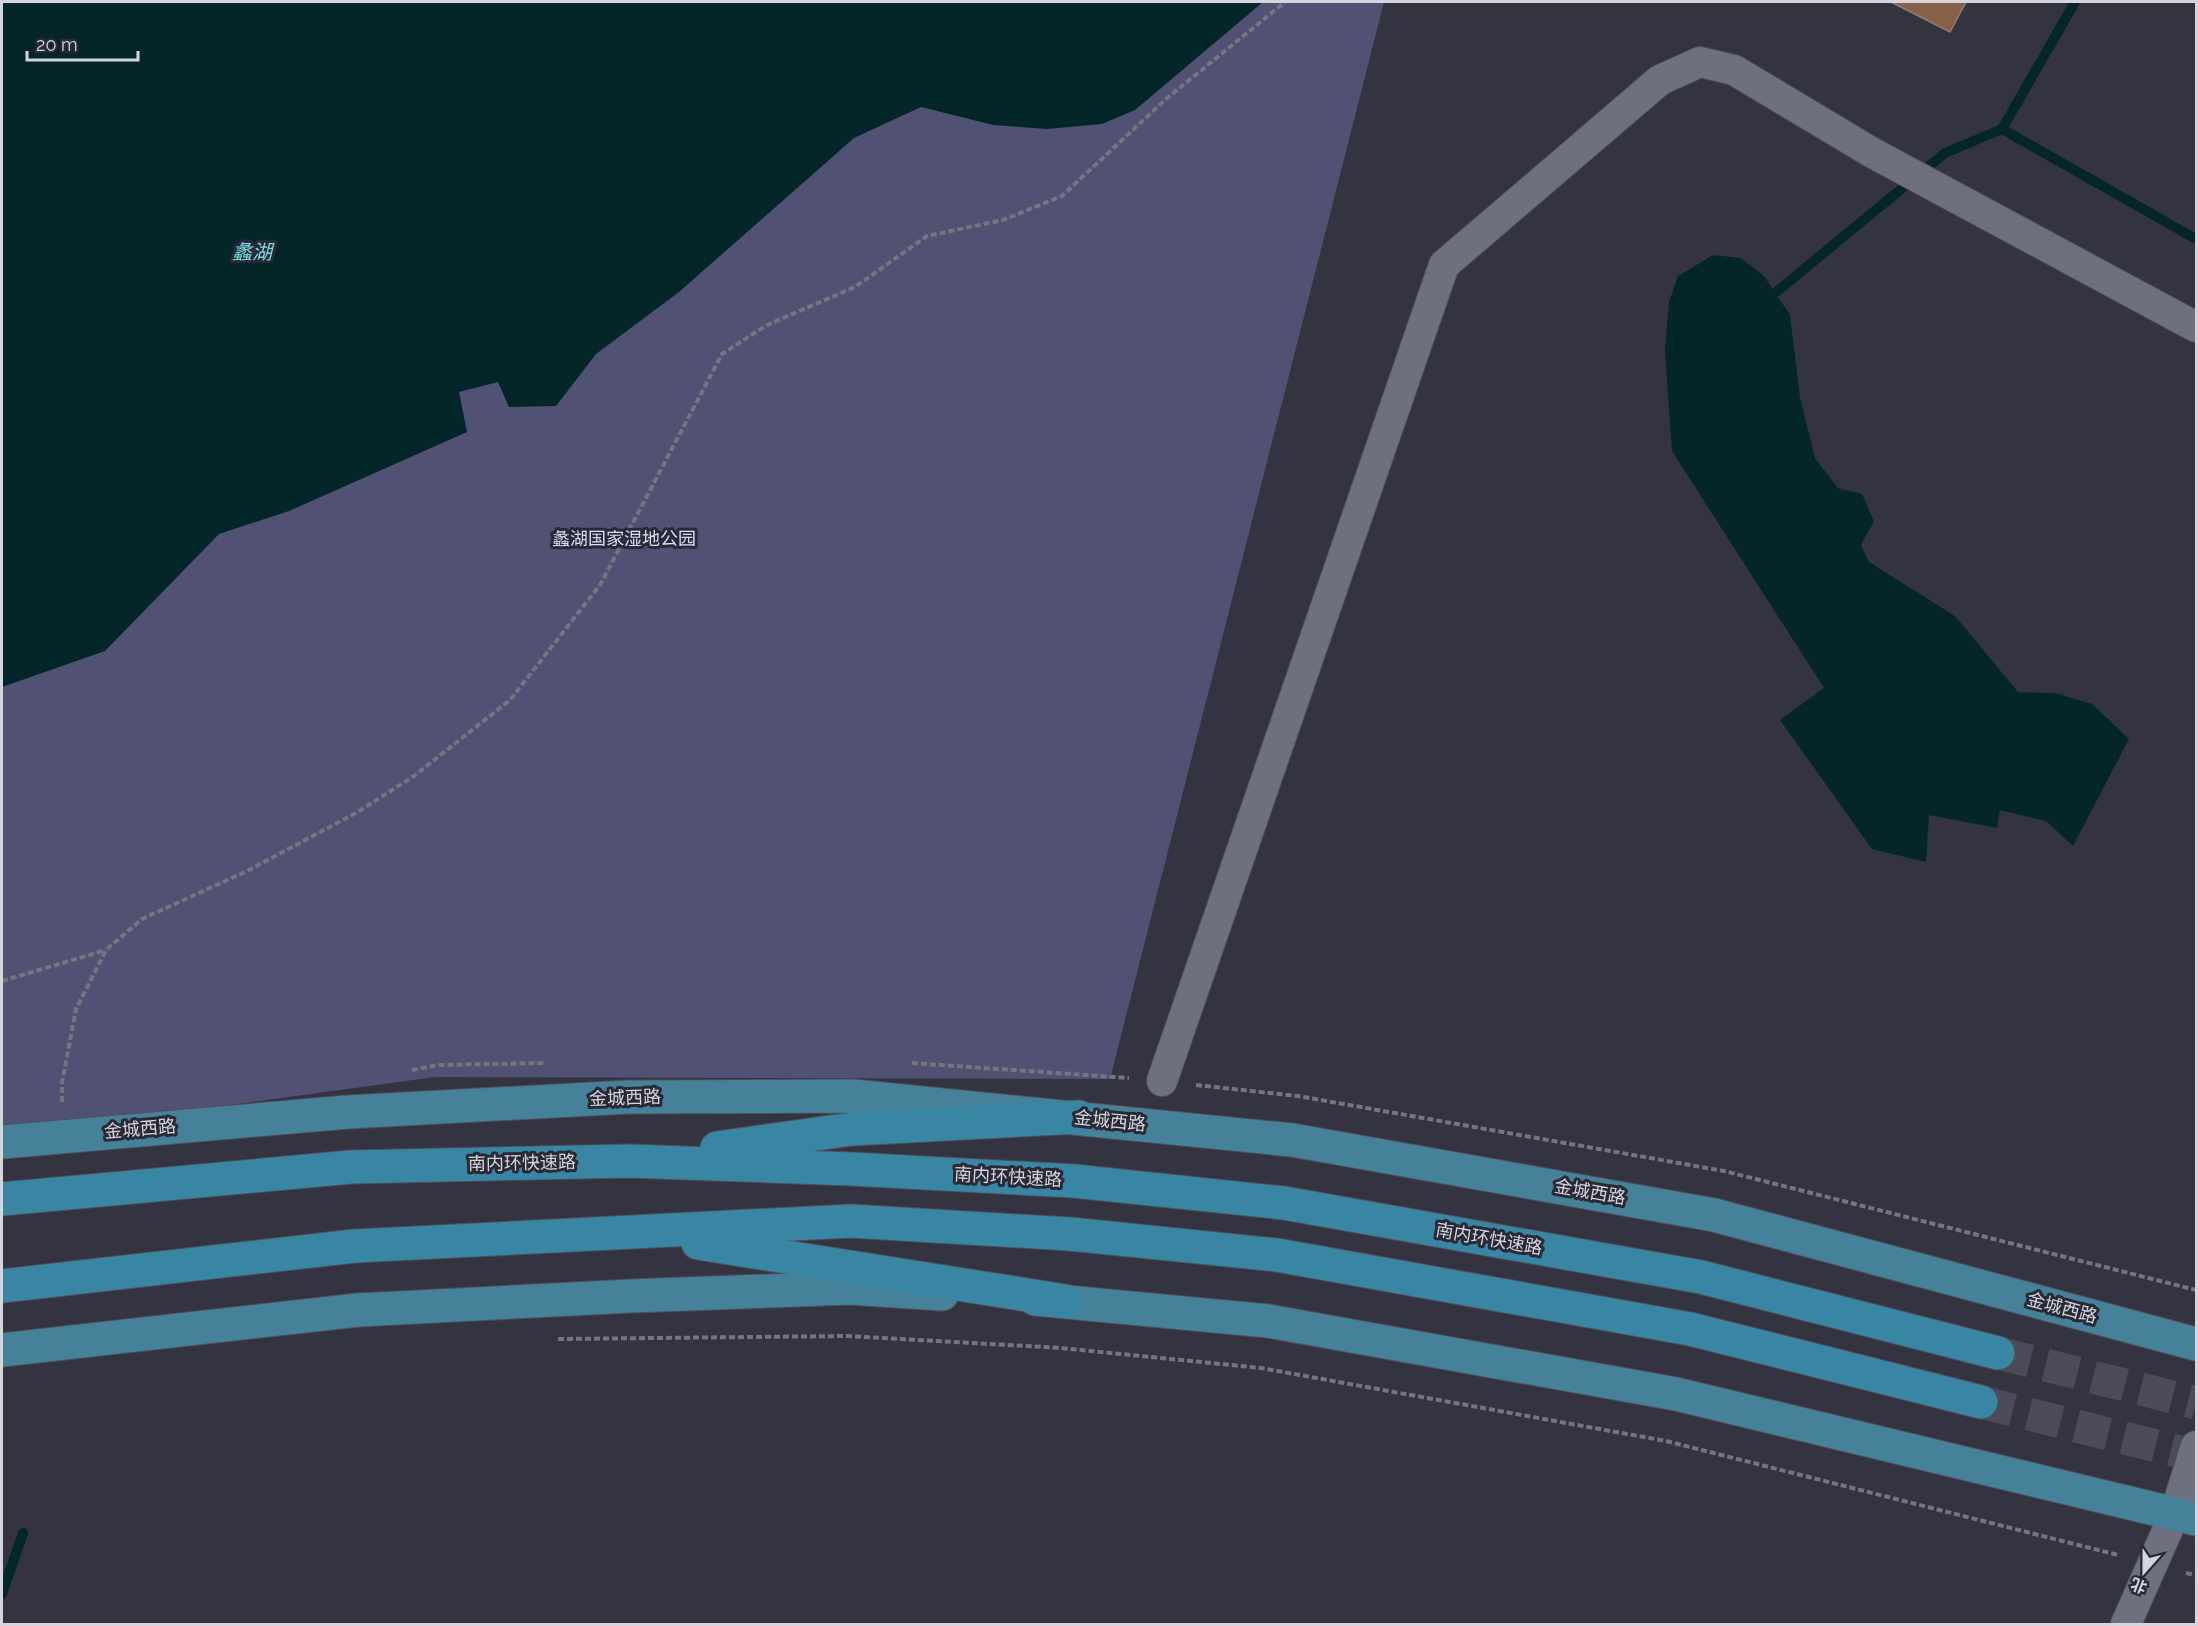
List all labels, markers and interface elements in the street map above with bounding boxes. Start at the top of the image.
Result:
scale bar [27,24,138,62]
text: 20 m [36,34,78,55]
water label: 蠡湖 [232,240,275,264]
park label: 蠡湖国家湿地公园 [552,528,696,549]
street label: 金城西路 [589,1086,661,1109]
street label: 金城西路 [1073,1106,1147,1135]
street label: 金城西路 [103,1115,177,1142]
street label: 南内环快速路 [468,1151,576,1174]
street label: 南内环快速路 [954,1163,1063,1190]
street label: 金城西路 [1553,1175,1627,1208]
street label: 南内环快速路 [1434,1219,1544,1258]
street label: 金城西路 [2025,1288,2100,1327]
north arrow [2114,1542,2174,1602]
text: 北 [2128,1574,2150,1597]

